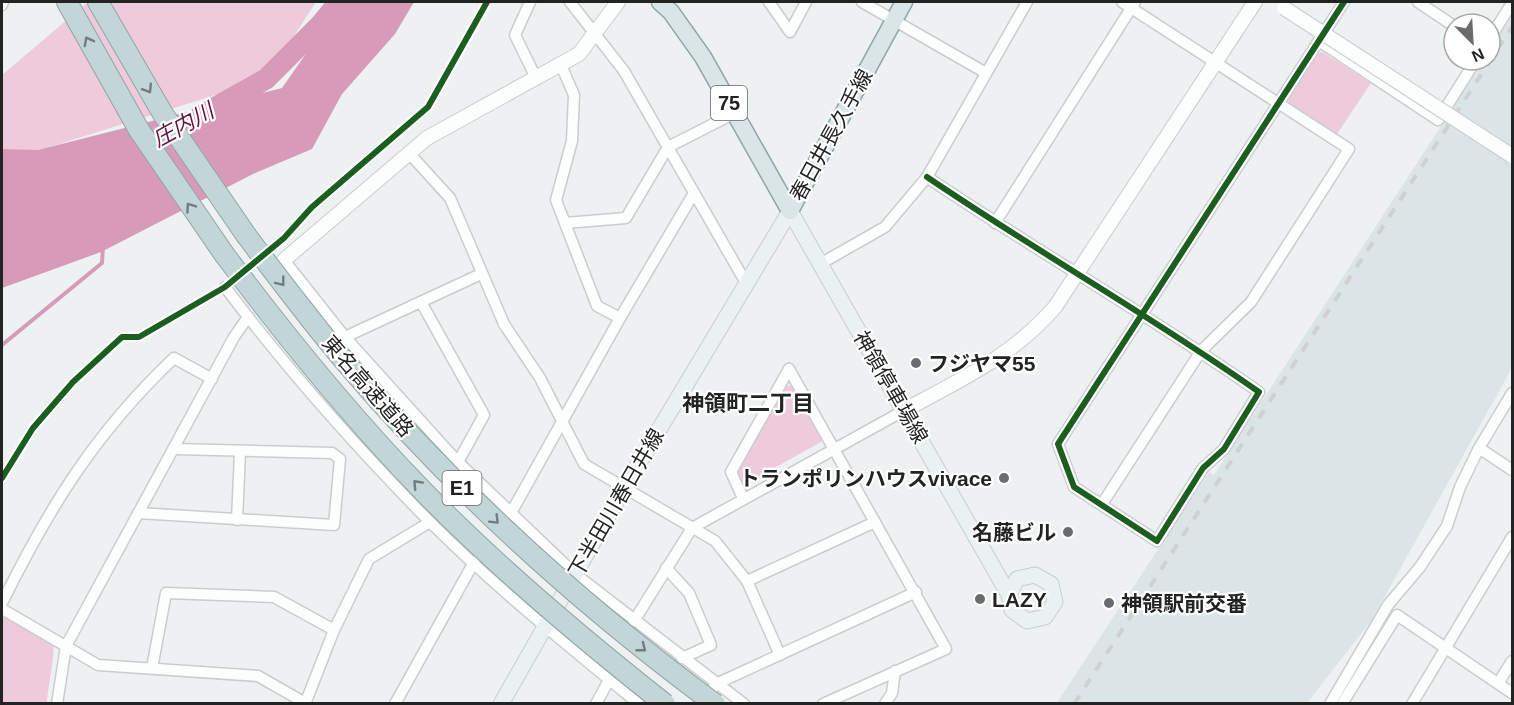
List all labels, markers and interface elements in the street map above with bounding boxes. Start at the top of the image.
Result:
north arrow [1442,12,1502,72]
one-way arrow [84,36,95,47]
text: N [1469,45,1487,65]
street label: 春日井長久手線 [785,65,877,205]
one-way arrow [140,83,152,93]
road number: 75 [711,86,747,120]
water label: 庄内川 [148,97,220,152]
one-way arrow [186,202,197,213]
one-way arrow [274,275,285,286]
street label: 神領停車場線 [850,327,932,447]
street label: 東名高速道路 [318,331,418,441]
place label: フジヤマ55 [928,352,1036,375]
marker: フジヤマ55 [909,356,923,370]
district label: 神領町二丁目 [682,391,814,416]
street label: 下半田川春日井線 [564,425,668,581]
place label: トランポリンハウスvivace [739,467,992,490]
road number: E1 [442,471,482,505]
marker: トランポリンハウスvivace [997,471,1011,485]
one-way arrow [413,481,424,491]
one-way arrow [488,513,499,524]
place label: 名藤ビル [972,521,1056,544]
marker: 名藤ビル [1061,525,1075,539]
place label: LAZY [992,588,1047,611]
marker: LAZY [973,592,987,606]
place label: 神領駅前交番 [1121,592,1247,615]
marker: 神領駅前交番 [1102,596,1116,610]
one-way arrow [636,641,647,652]

